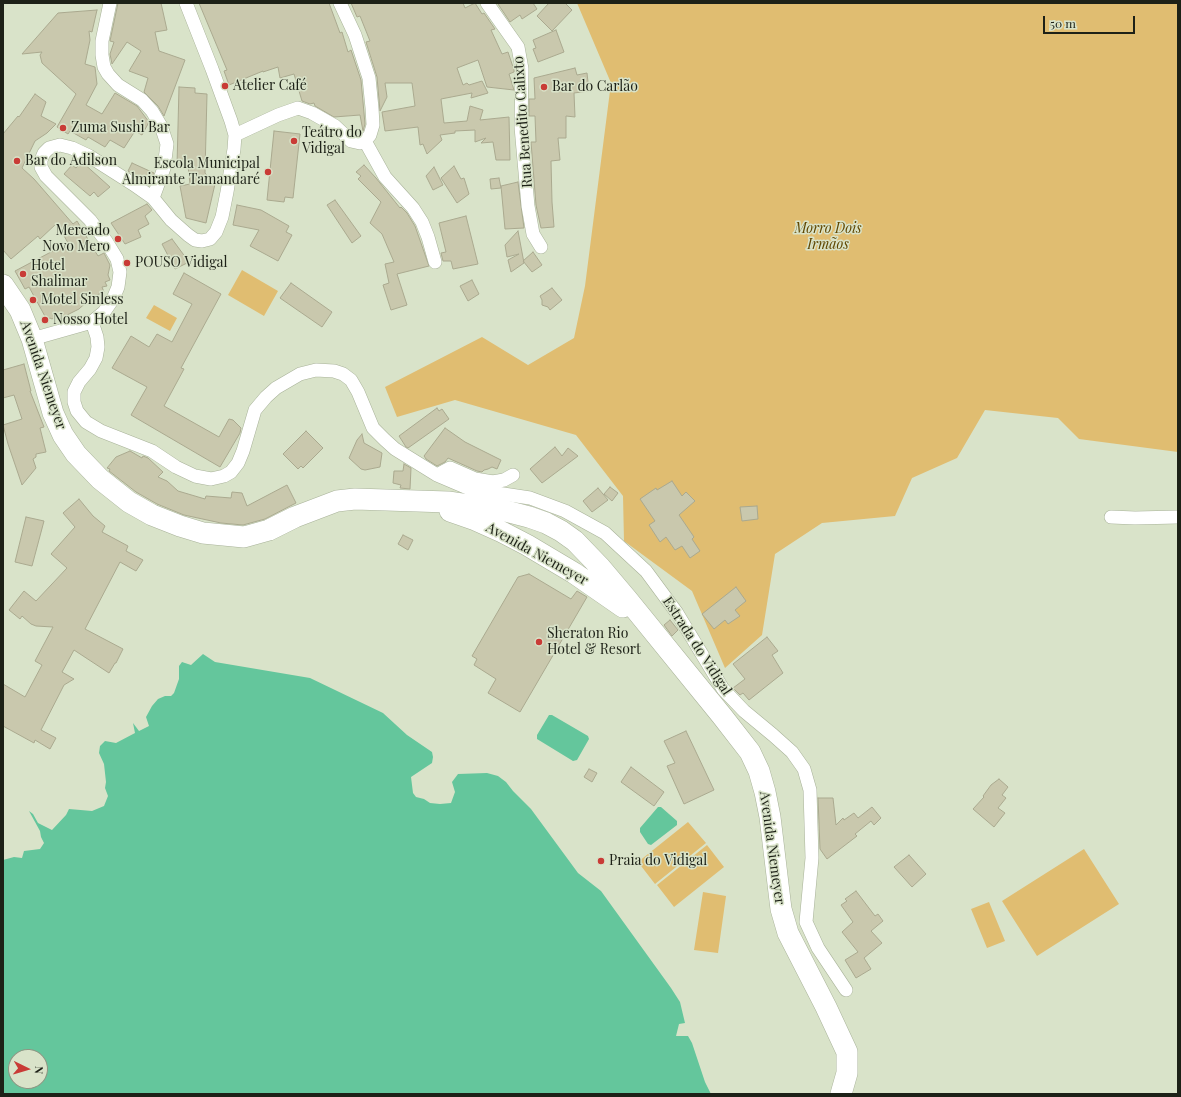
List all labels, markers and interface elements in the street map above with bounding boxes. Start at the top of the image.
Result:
scale bar [1045,8,1137,34]
text: 50 m [1050,15,1076,31]
street label: Rua Benedito Calixto [510,56,536,188]
place label: Atelier Café [233,78,307,94]
place label: Bar do Carlão [552,79,638,95]
marker: Atelier Café [220,81,230,91]
marker: Bar do Carlão [539,82,549,92]
place label: Zuma Sushi Bar [71,120,170,136]
marker: Zuma Sushi Bar [58,123,68,133]
place label: Teátro do Vidigal [302,125,362,158]
marker: Teátro do Vidigal [289,136,299,146]
place label: Bar do Adilson [25,153,117,169]
marker: Bar do Adilson [12,156,22,166]
place label: Escola Municipal Almirante Tamandaré [122,156,260,188]
marker: Escola Municipal Almirante Tamandaré [263,167,273,177]
park label: Morro Dois Irmãos [794,221,862,254]
place label: Mercado Novo Mero [42,223,110,256]
marker: Mercado Novo Mero [113,234,123,244]
place label: POUSO Vidigal [135,255,227,271]
place label: Hotel Shalimar [31,258,88,290]
marker: POUSO Vidigal [122,258,132,268]
marker: Hotel Shalimar [18,269,28,279]
place label: Motel Sinless [41,292,124,308]
marker: Motel Sinless [28,295,38,305]
place label: Nosso Hotel [53,312,128,328]
marker: Nosso Hotel [40,315,50,325]
street label: Avenida Niemeyer [16,318,70,432]
street label: Avenida Niemeyer [483,519,591,589]
street label: Estrada do Vidigal [659,594,735,698]
place label: Sheraton Rio Hotel & Resort [547,626,641,658]
marker: Sheraton Rio Hotel & Resort [534,637,544,647]
street label: Avenida Niemeyer [756,790,788,906]
place label: Praia do Vidigal [609,853,707,869]
marker: Praia do Vidigal [596,856,606,866]
north arrow [8,1049,48,1089]
text: N [32,1065,47,1075]

